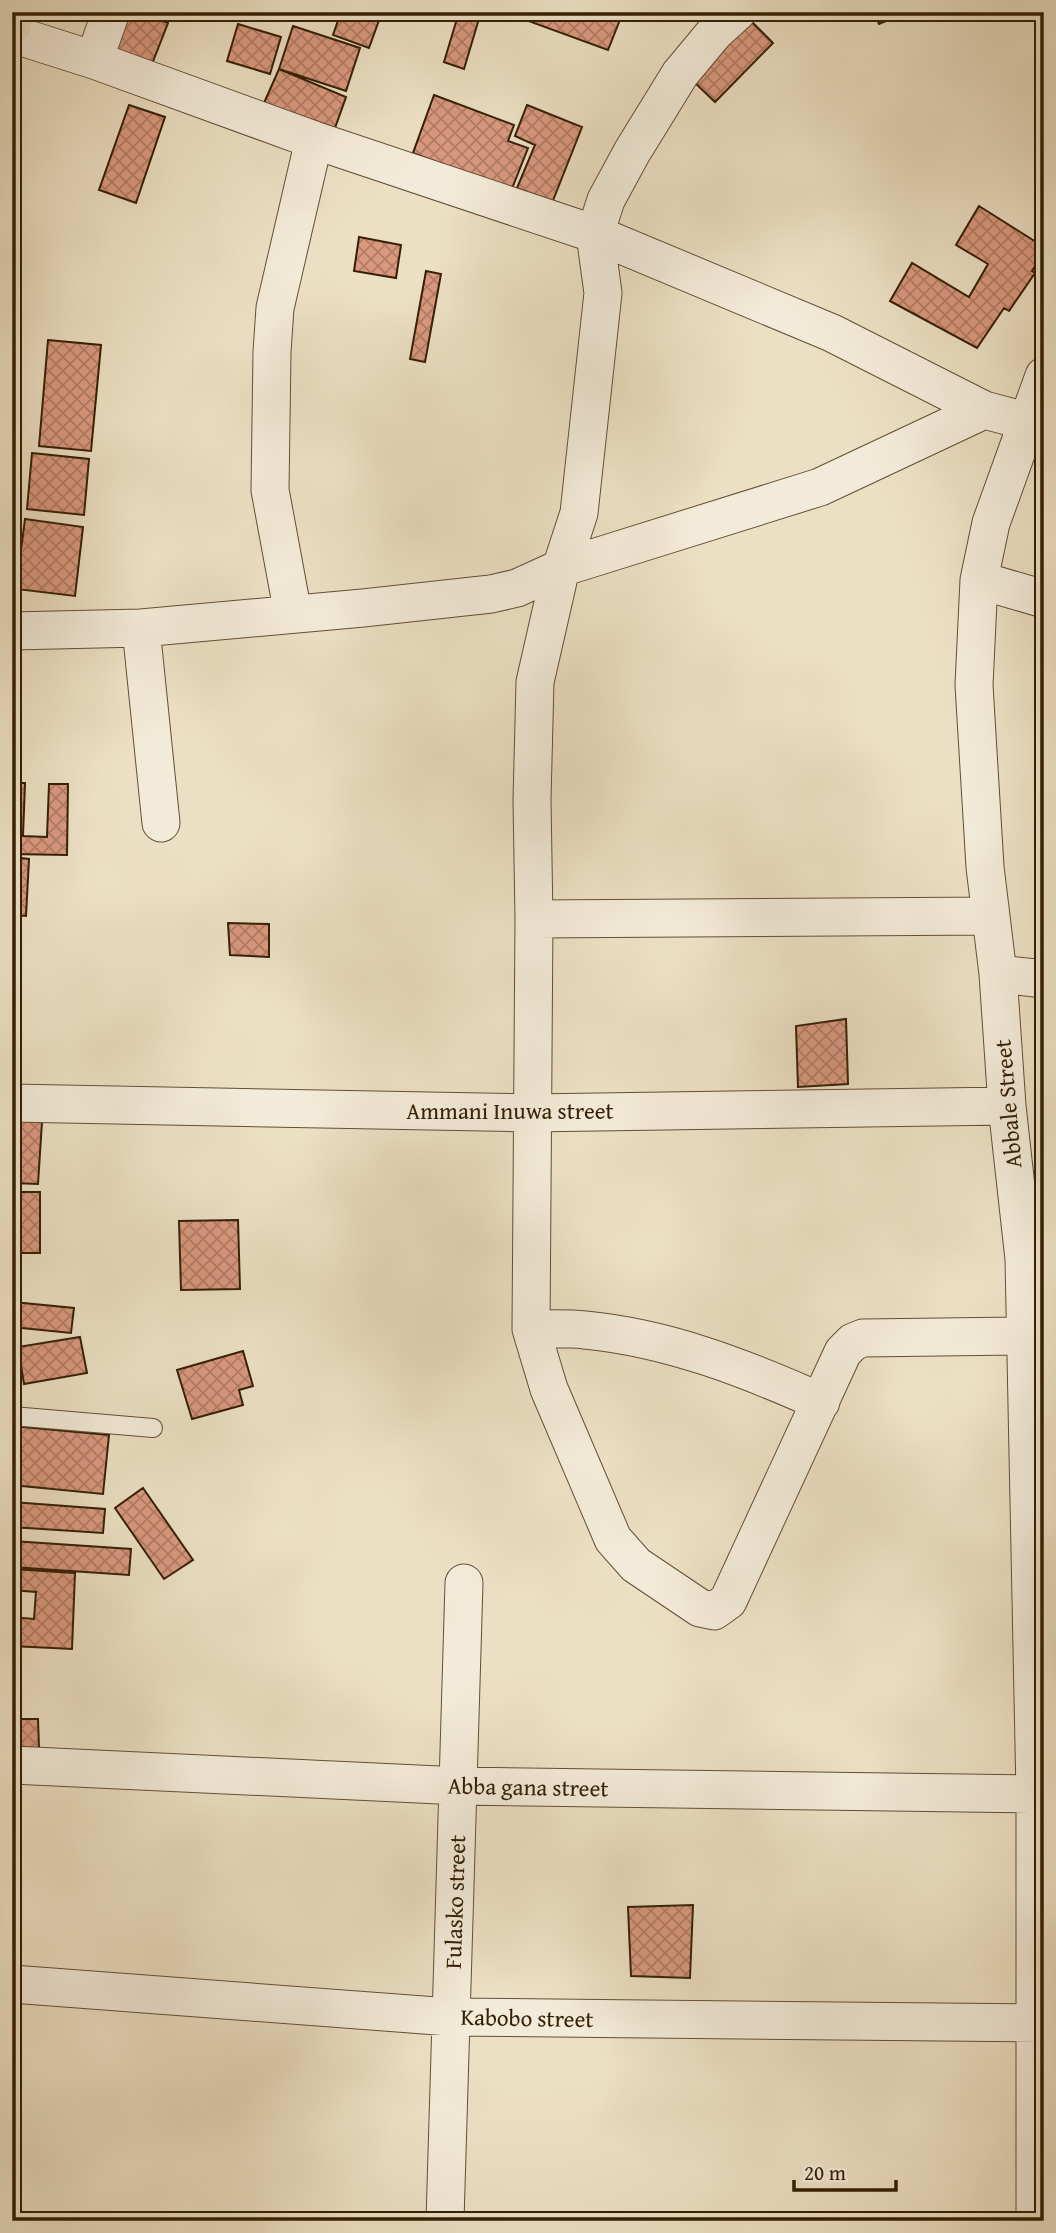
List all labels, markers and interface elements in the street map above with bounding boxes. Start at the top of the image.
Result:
street label: Abbale Street [985,1038,1030,1170]
street label: Ammani Inuwa street [406,1094,614,1127]
street label: Abba gana street [447,1769,609,1804]
street label: Fulasko street [436,1834,473,1970]
street label: Kabobo street [460,2000,594,2035]
scale bar [794,2149,895,2193]
text: 20 m [804,2157,846,2188]

